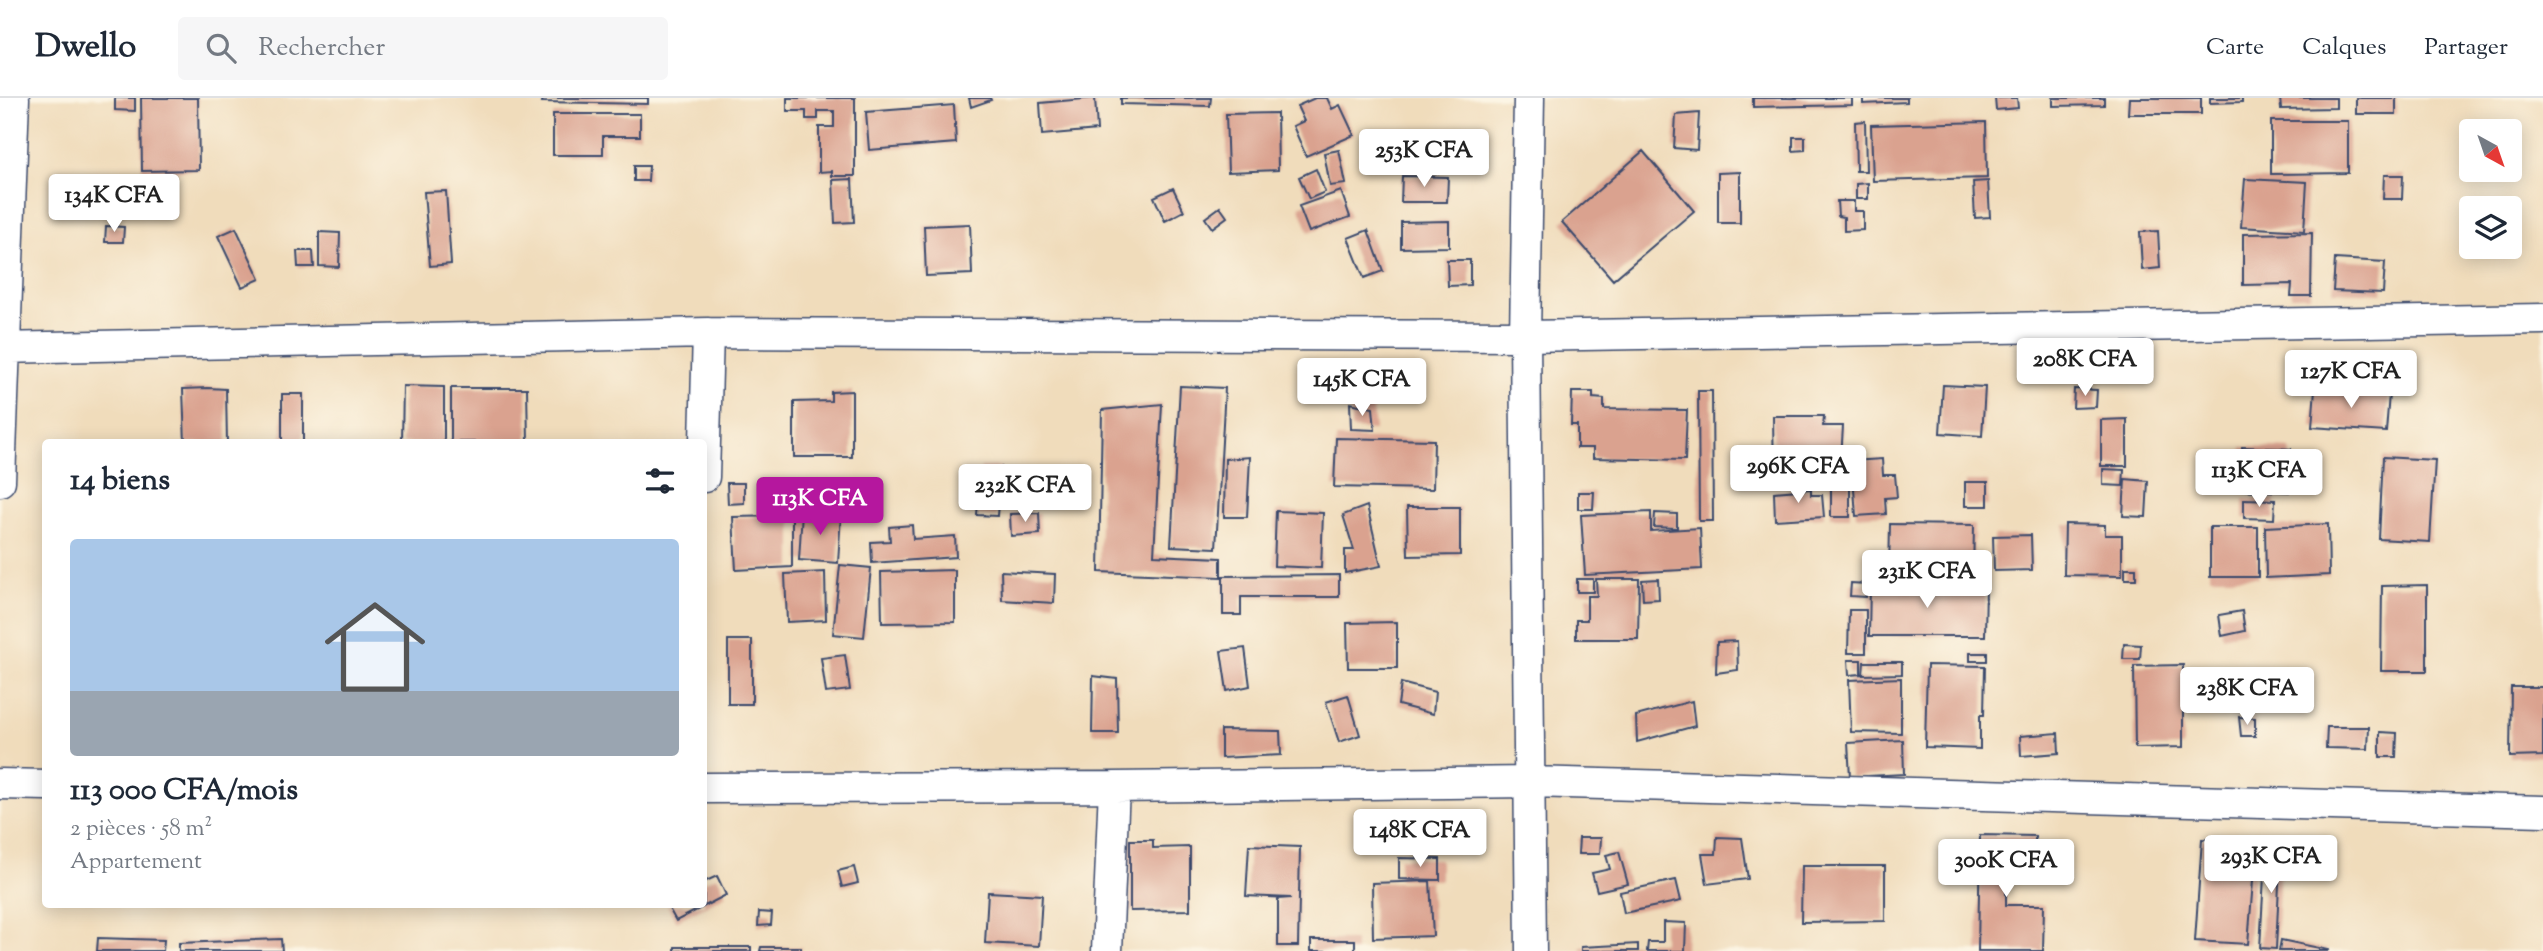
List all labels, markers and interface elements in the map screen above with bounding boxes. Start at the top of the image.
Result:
search box [178,17,668,80]
text: Dwello [35,24,136,72]
icon: search [202,29,240,67]
text: Rechercher [258,30,385,67]
text: Carte [2206,31,2264,65]
text: Calques [2302,31,2386,65]
text: Partager [2424,31,2508,65]
north arrow [2459,119,2522,182]
map controls [2459,119,2522,259]
pin: 253K CFA [1352,130,1496,189]
text: 253K CFA [1375,135,1473,168]
pin: 134K CFA [42,174,186,234]
text: 134K CFA [65,180,163,213]
button: layers [2459,196,2522,259]
pin: 208K CFA [2013,338,2157,398]
text: 208K CFA [2033,344,2137,377]
pin: 127K CFA [2279,350,2423,410]
text: 127K CFA [2301,356,2401,389]
pin: 145K CFA [1290,358,1434,418]
text: 145K CFA [1313,364,1411,397]
pin: 296K CFA [1726,446,1870,505]
pin: 113K CFA [2187,450,2331,509]
text: 296K CFA [1746,451,1850,484]
text: 113K CFA [2211,455,2307,488]
text: 14 biens [70,460,170,503]
icon: filters [641,462,679,500]
pin: 232K CFA [953,464,1097,524]
text: 232K CFA [975,470,1076,503]
pin: 113K CFA [748,478,892,537]
text: 113K CFA [772,483,868,516]
pin: 231K CFA [1855,550,1999,610]
text: 231K CFA [1878,556,1976,589]
icon: home [312,584,438,710]
pin: 238K CFA [2175,668,2319,727]
text: 238K CFA [2196,673,2298,706]
text: 113 000 CFA/mois [70,770,298,813]
pin: 148K CFA [1348,810,1492,869]
text: 2 pièces · 58 m² [70,813,212,846]
text: 148K CFA [1369,815,1471,848]
pin: 293K CFA [2199,836,2343,895]
pin: 300K CFA [1934,840,2078,899]
text: 293K CFA [2220,841,2322,874]
text: 300K CFA [1954,845,2058,878]
text: Appartement [70,846,202,879]

